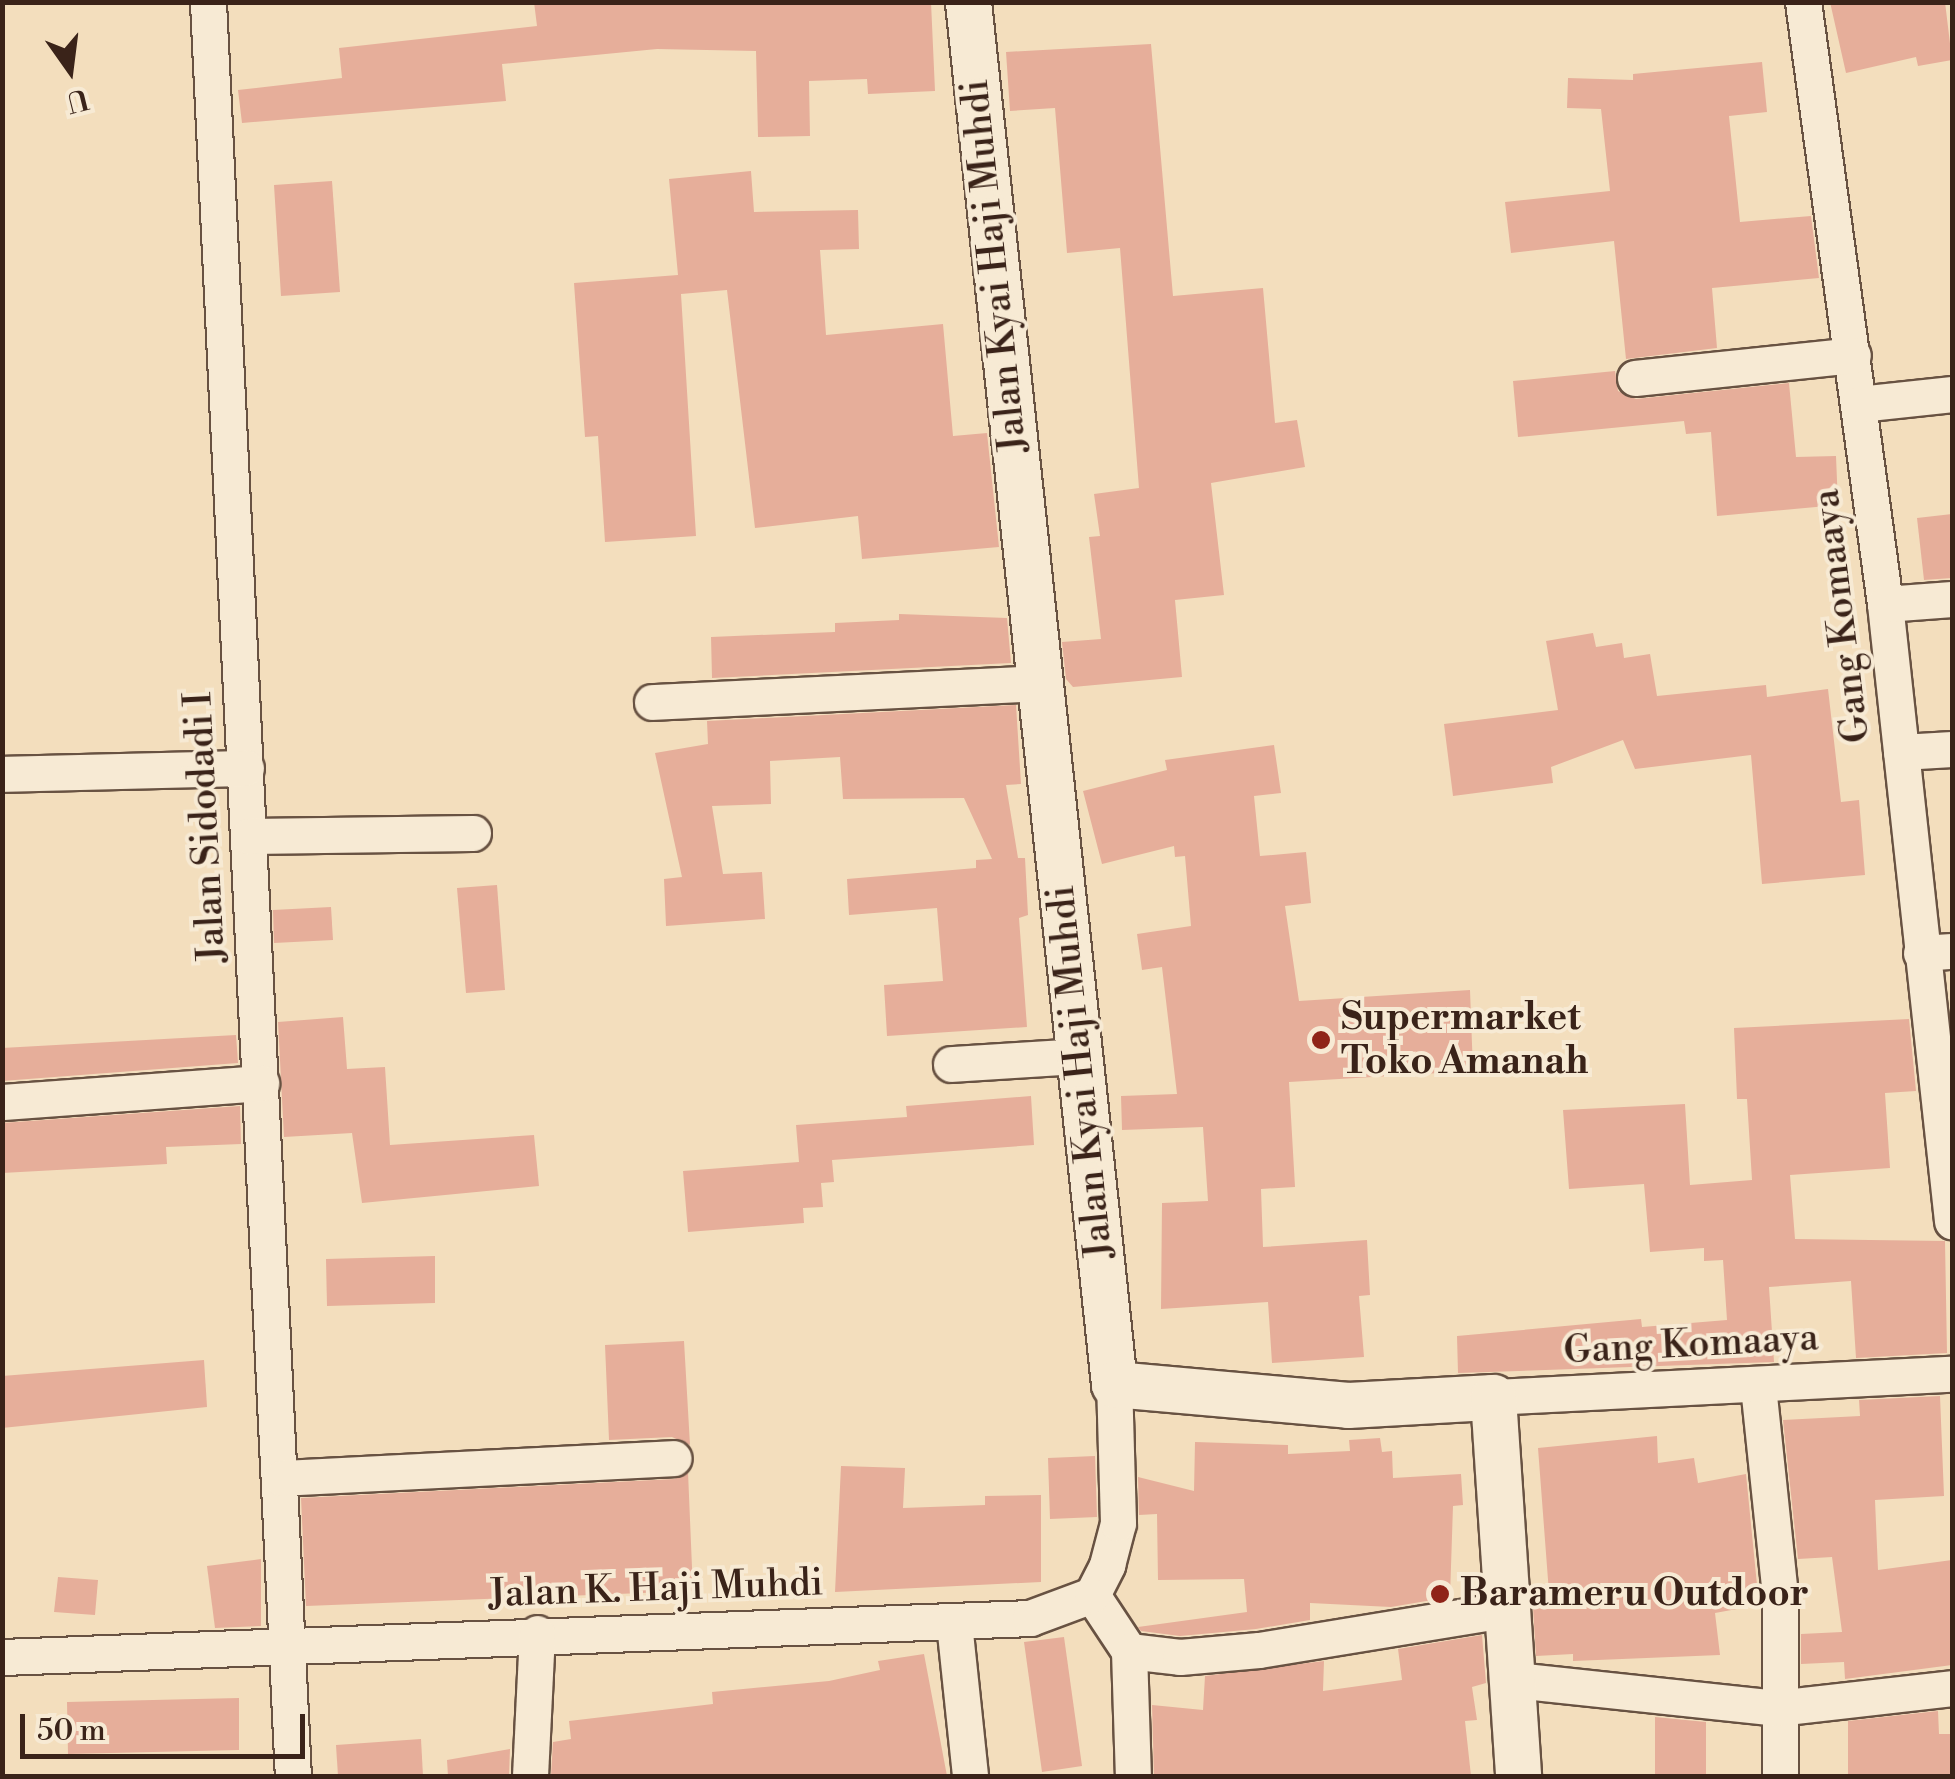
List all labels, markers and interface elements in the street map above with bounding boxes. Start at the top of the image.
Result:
north arrow [20,20,120,120]
street label: Jalan Kyai Haji Muhdi [953,77,1037,455]
text: U [63,80,92,119]
street label: Gang Komaaya [1804,487,1880,745]
street label: Jalan Sidodadi I [176,691,236,963]
street label: Jalan Kyai Haji Muhdi [1039,883,1123,1261]
place label: Supermarket Toko Amanah [1341,995,1588,1084]
marker: Supermarket Toko Amanah [1310,1029,1332,1051]
street label: Gang Komaaya [1562,1316,1820,1374]
street label: Jalan K. Haji Muhdi [488,1560,824,1618]
place label: Barameru Outdoor [1460,1571,1809,1617]
marker: Barameru Outdoor [1429,1583,1451,1605]
scale bar [25,1694,310,1756]
text: 50 m [37,1712,106,1750]

